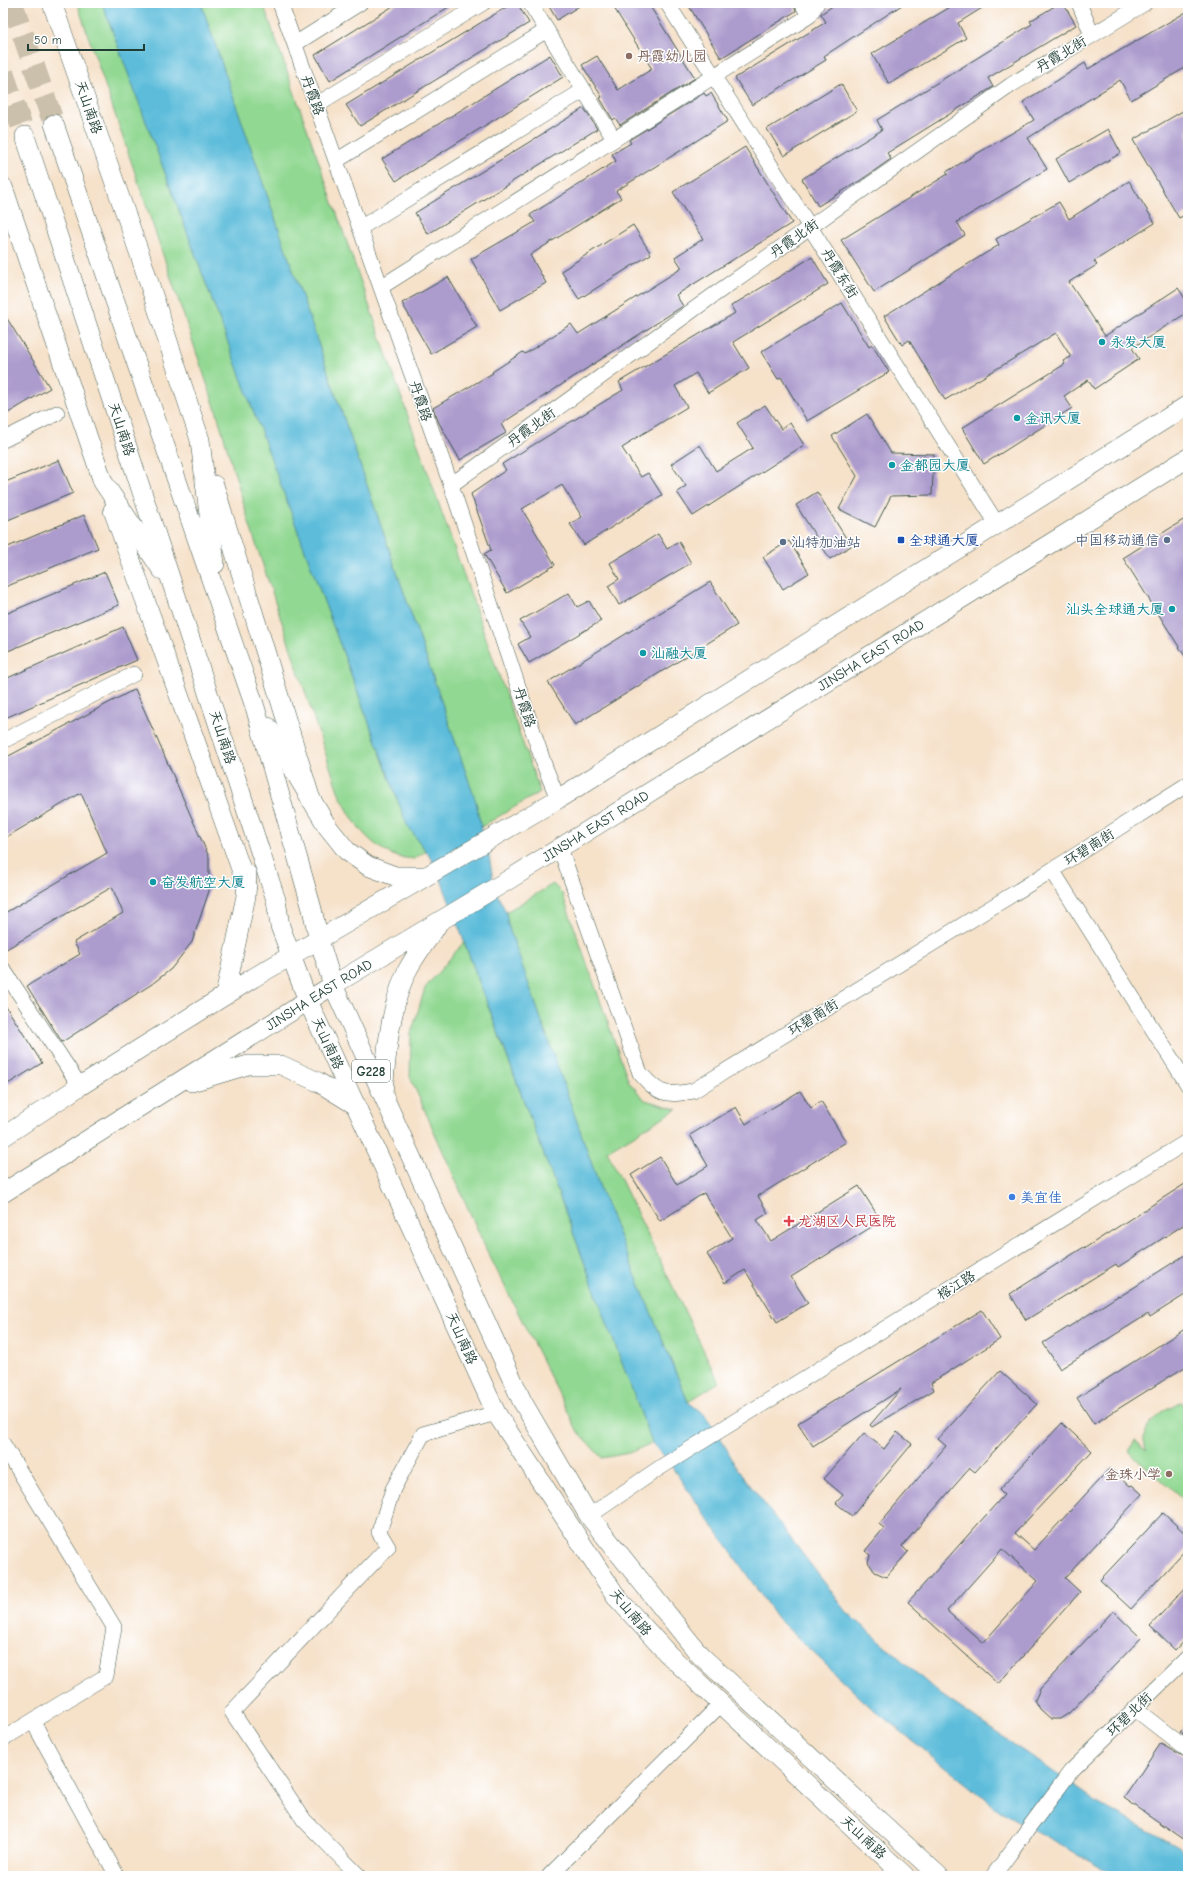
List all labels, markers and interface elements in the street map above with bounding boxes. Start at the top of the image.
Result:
scale bar [28,26,144,52]
text: 50 m [34,33,62,47]
street label: 丹霞北街 [1033,33,1090,76]
place label: 丹霞幼儿园 [637,48,707,65]
marker: 丹霞幼儿园 [624,51,634,61]
street label: 丹霞路 [297,73,328,118]
street label: 天山南路 [71,78,106,136]
street label: 丹霞北街 [766,215,822,261]
street label: 丹霞东街 [818,245,862,302]
place label: 永发大厦 [1110,334,1166,351]
marker: 永发大厦 [1097,337,1107,347]
street label: 丹霞路 [406,379,435,424]
street label: 天山南路 [105,400,138,458]
street label: 丹霞北街 [504,404,559,451]
place label: 金讯大厦 [1025,410,1081,427]
marker: 金讯大厦 [1012,413,1022,423]
place label: 金都园大厦 [900,457,970,474]
marker: 金都园大厦 [887,460,897,470]
place label: 全球通大厦 [909,532,979,549]
place label: 中国移动通信 [1075,532,1159,549]
place label: 汕特加油站 [791,534,861,551]
marker: 全球通大厦 [896,535,906,545]
marker: 中国移动通信 [1162,535,1172,545]
marker: 汕特加油站 [778,537,788,547]
place label: 汕头全球通大厦 [1066,601,1164,618]
marker: 汕头全球通大厦 [1167,604,1177,614]
street label: JINSHA EAST ROAD [814,616,928,695]
place label: 汕融大厦 [651,645,707,662]
marker: 汕融大厦 [638,648,648,658]
street label: 丹霞路 [510,685,539,730]
street label: 天山南路 [206,708,239,766]
street label: JINSHA EAST ROAD [539,787,652,866]
street label: 环碧南街 [1061,825,1118,869]
place label: 奋发航空大厦 [161,874,245,891]
marker: 奋发航空大厦 [148,877,158,887]
street label: JINSHA EAST ROAD [262,955,376,1034]
street label: 环碧南街 [785,995,842,1039]
street label: 天山南路 [308,1014,347,1072]
road number: G228 [352,1060,390,1082]
place label: 美宜佳 [1020,1189,1062,1206]
marker: 美宜佳 [1007,1192,1017,1202]
place label: 龙湖区人民医院 [798,1213,896,1230]
marker: 龙湖区人民医院 [783,1215,795,1227]
street label: 榕江路 [934,1267,979,1304]
street label: 天山南路 [442,1309,481,1367]
place label: 金珠小学 [1105,1466,1161,1483]
marker: 金珠小学 [1164,1469,1174,1479]
street label: 天山南路 [606,1585,655,1639]
street label: 环碧北街 [1103,1689,1155,1740]
street label: 天山南路 [837,1812,890,1863]

